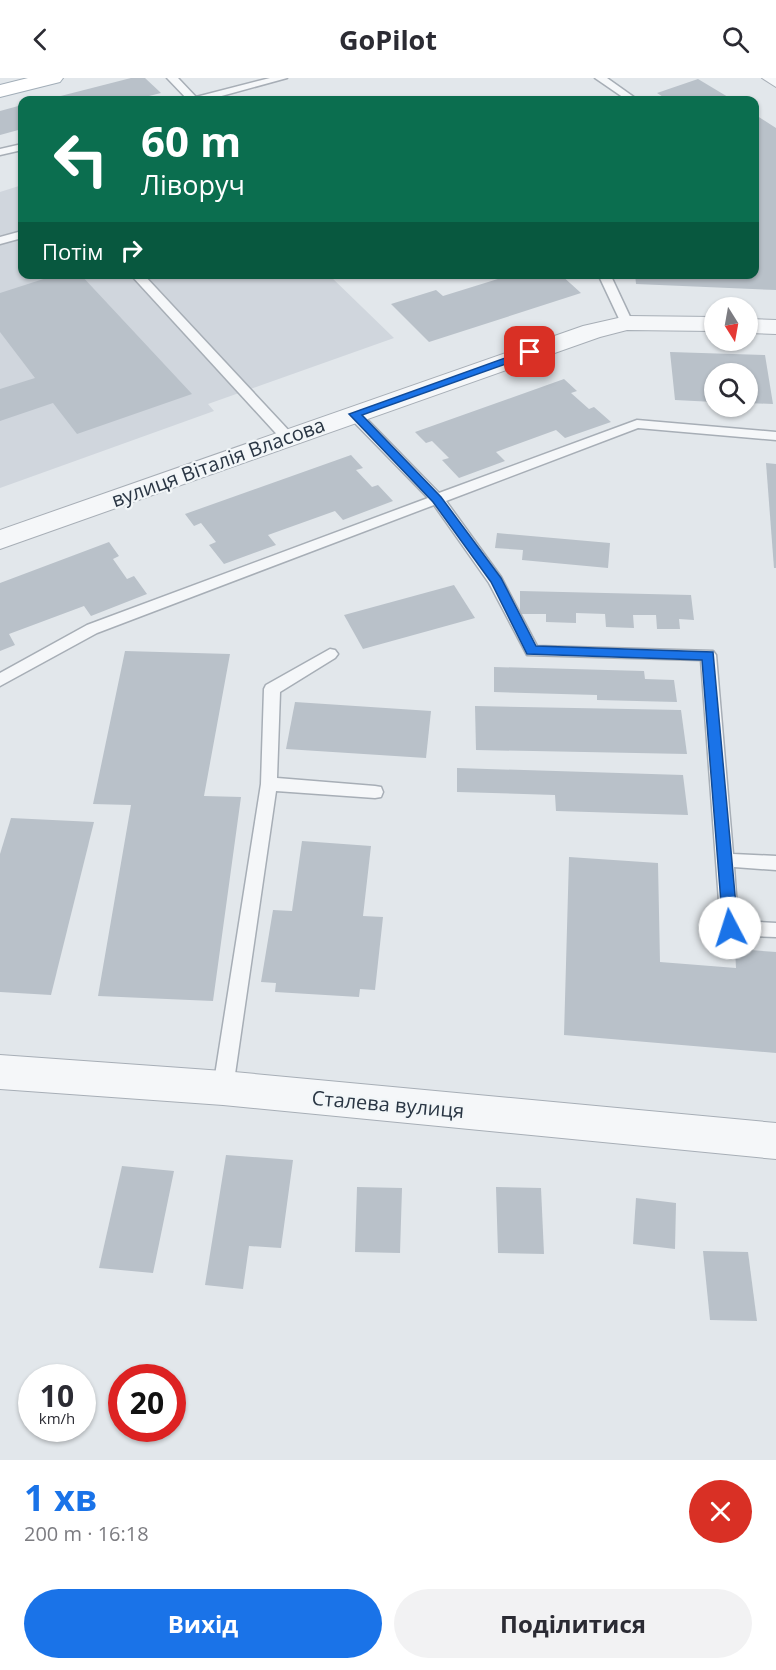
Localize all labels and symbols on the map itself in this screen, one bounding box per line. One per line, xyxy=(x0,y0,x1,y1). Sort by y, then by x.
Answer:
north arrow xyxy=(704,297,758,351)
pin xyxy=(504,326,555,377)
street label: вулиця Віталія Власова xyxy=(107,411,329,513)
position arrow xyxy=(698,896,762,960)
street label: Сталева вулиця xyxy=(311,1084,465,1124)
speed limit sign: 20 xyxy=(108,1364,186,1442)

